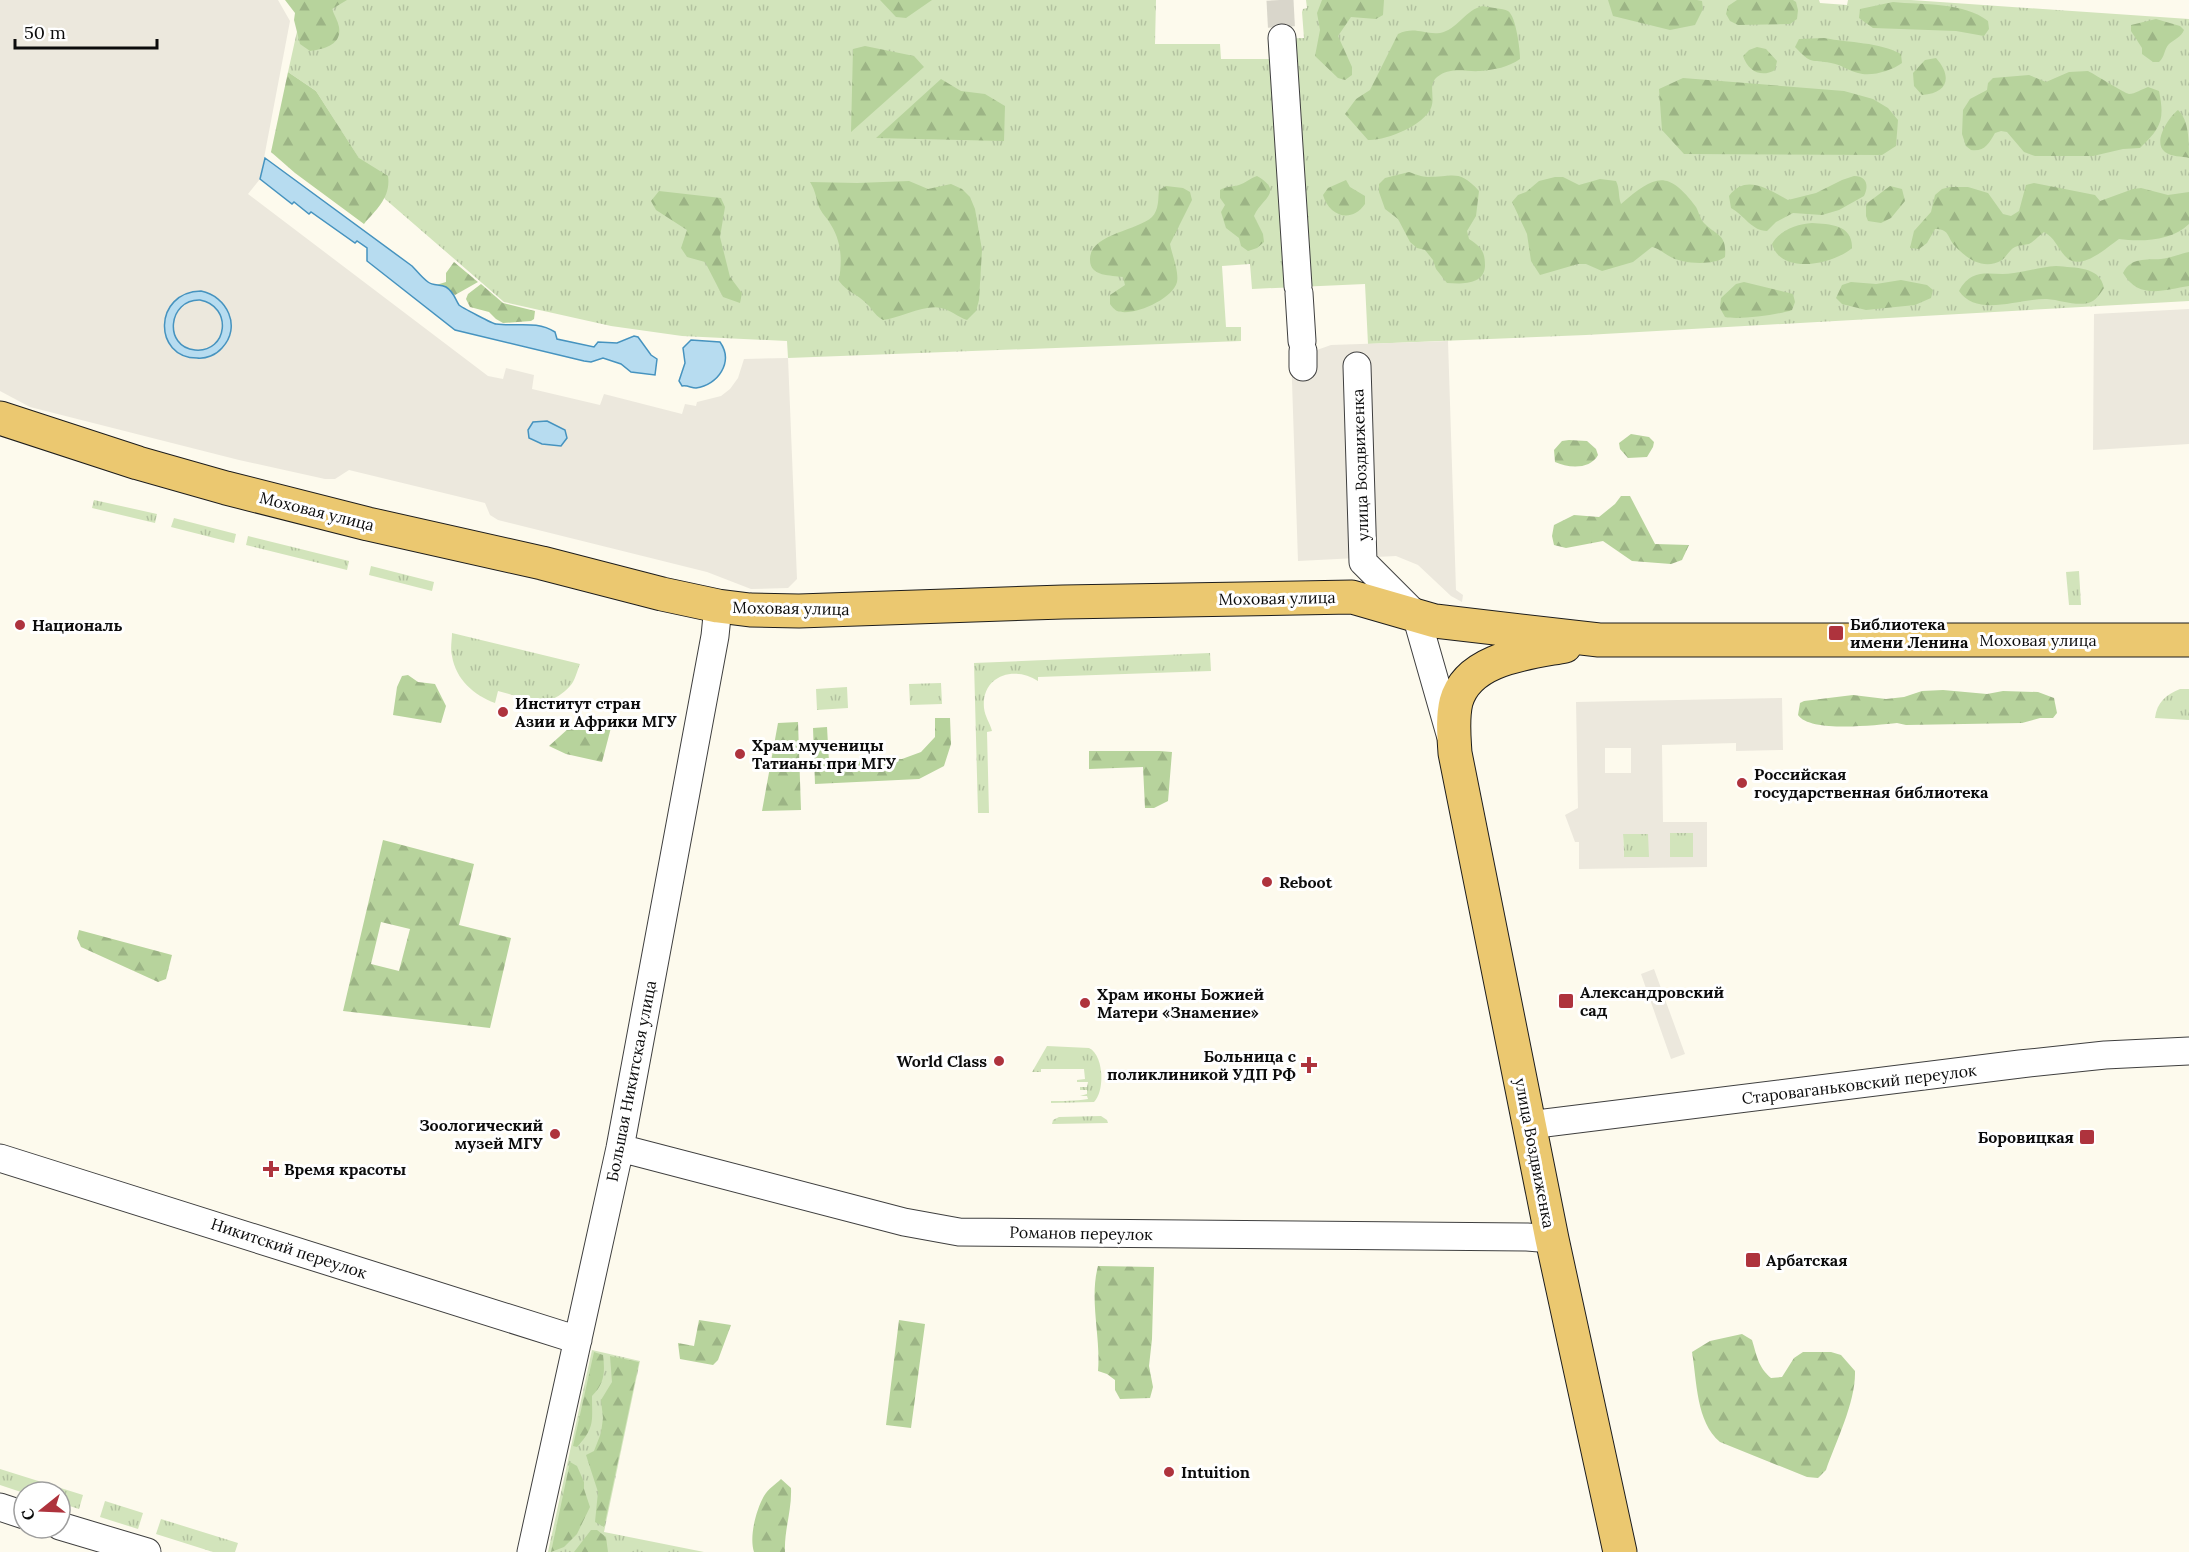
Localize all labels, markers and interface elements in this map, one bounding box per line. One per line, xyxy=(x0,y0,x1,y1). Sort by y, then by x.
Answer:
scale bar xyxy=(15,12,158,50)
text: 50 m xyxy=(24,21,66,44)
street label: улица Воздвиженка xyxy=(1347,388,1373,542)
street label: Моховая улица xyxy=(258,487,376,535)
street label: Моховая улица xyxy=(1218,587,1336,609)
street label: Моховая улица xyxy=(732,597,850,619)
place label: Библиотека имени Ленина xyxy=(1850,614,1969,652)
place label: Националь xyxy=(32,615,123,635)
marker: Националь xyxy=(13,618,27,632)
marker: Библиотека имени Ленина xyxy=(1827,624,1845,642)
street label: Моховая улица xyxy=(1979,630,2097,650)
place label: Институт стран Азии и Африки МГУ xyxy=(515,693,677,731)
marker: Институт стран Азии и Африки МГУ xyxy=(496,705,510,719)
place label: Храм мученицы Татианы при МГУ xyxy=(752,735,897,773)
marker: Храм мученицы Татианы при МГУ xyxy=(733,747,747,761)
place label: Российская государственная библиотека xyxy=(1754,764,1989,802)
marker: Российская государственная библиотека xyxy=(1735,776,1749,790)
place label: Reboot xyxy=(1279,872,1333,892)
marker: Reboot xyxy=(1260,875,1274,889)
street label: Большая Никитская улица xyxy=(602,979,660,1183)
place label: Александровский сад xyxy=(1580,982,1724,1020)
place label: Храм иконы Божией Матери «Знамение» xyxy=(1097,984,1264,1022)
marker: Александровский сад xyxy=(1557,992,1575,1010)
marker: Храм иконы Божией Матери «Знамение» xyxy=(1078,996,1092,1010)
place label: Больница с поликлиникой УДП РФ xyxy=(1107,1046,1297,1084)
place label: World Class xyxy=(897,1051,987,1071)
marker: World Class xyxy=(992,1054,1006,1068)
marker: Больница с поликлиникой УДП РФ xyxy=(1300,1056,1318,1074)
street label: Староваганьковский переулок xyxy=(1741,1060,1978,1108)
street label: улица Воздвиженка xyxy=(1511,1076,1559,1230)
place label: Зоологический музей МГУ xyxy=(419,1115,543,1153)
marker: Зоологический музей МГУ xyxy=(548,1127,562,1141)
place label: Боровицкая xyxy=(1978,1127,2074,1147)
marker: Боровицкая xyxy=(2078,1128,2096,1146)
place label: Время красоты xyxy=(284,1159,406,1179)
marker: Время красоты xyxy=(262,1160,280,1178)
street label: Никитский переулок xyxy=(208,1213,370,1283)
street label: Романов переулок xyxy=(1009,1222,1153,1244)
place label: Арбатская xyxy=(1766,1250,1848,1270)
marker: Арбатская xyxy=(1744,1251,1762,1269)
place label: Intuition xyxy=(1181,1462,1250,1482)
marker: Intuition xyxy=(1162,1465,1176,1479)
north arrow xyxy=(12,1480,72,1540)
text: С xyxy=(17,1506,39,1523)

